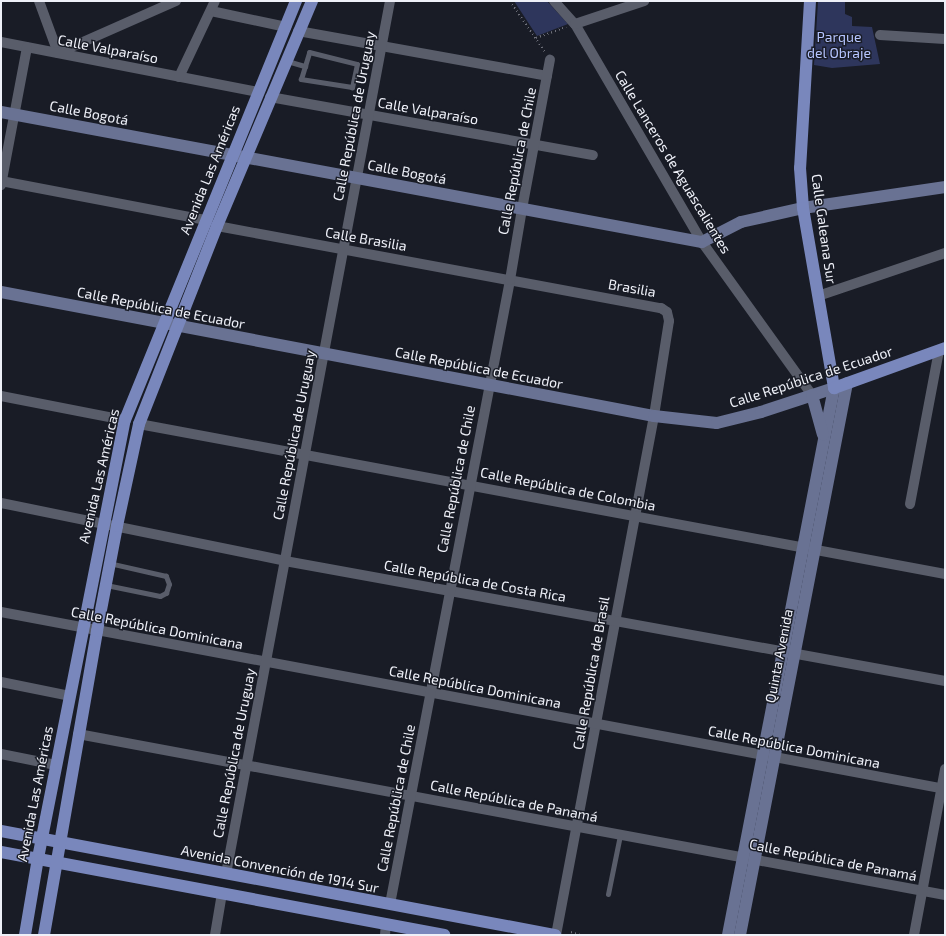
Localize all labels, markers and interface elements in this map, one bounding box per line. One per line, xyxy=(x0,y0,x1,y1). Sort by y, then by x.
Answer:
park label: Parque del Obraje xyxy=(807,29,871,62)
street label: Calle República de Uruguay xyxy=(329,30,379,202)
street label: Calle Valparaíso xyxy=(56,31,160,67)
street label: Calle Lanceros de Aguascalientes xyxy=(611,67,735,257)
street label: Calle República de Chile xyxy=(494,86,540,236)
street label: Calle Valparaíso xyxy=(376,94,480,128)
street label: Calle Bogotá xyxy=(48,97,130,129)
street label: Avenida Las Américas xyxy=(176,103,244,237)
street label: Calle Bogotá xyxy=(366,156,448,188)
street label: Calle Galeana Sur xyxy=(808,173,840,285)
street label: Calle Brasilia xyxy=(324,224,408,254)
street label: Brasilia xyxy=(607,276,657,300)
street label: Calle República de Ecuador xyxy=(76,283,246,333)
street label: Calle República de Ecuador xyxy=(394,343,564,393)
street label: Calle República de Ecuador xyxy=(727,343,895,411)
street label: Calle República de Uruguay xyxy=(269,349,319,521)
street label: Calle República de Chile xyxy=(433,404,479,554)
street label: Avenida Las Américas xyxy=(75,407,123,545)
street label: Calle República de Colombia xyxy=(479,464,657,514)
street label: Calle República de Costa Rica xyxy=(383,557,567,605)
street label: Calle República de Brasil xyxy=(569,595,613,751)
street label: Calle República Dominicana xyxy=(69,603,245,653)
street label: Quinta Avenida xyxy=(762,607,796,705)
street label: Calle República Dominicana xyxy=(387,662,563,712)
street label: Calle República de Uruguay xyxy=(209,667,259,839)
street label: Calle República Dominicana xyxy=(706,722,882,772)
street label: Calle República de Chile xyxy=(373,723,419,873)
street label: Avenida Las Américas xyxy=(14,725,56,863)
street label: Calle República de Panamá xyxy=(429,776,599,826)
street label: Calle República de Panamá xyxy=(748,835,918,885)
street label: Avenida Convención de 1914 Sur xyxy=(180,842,380,896)

